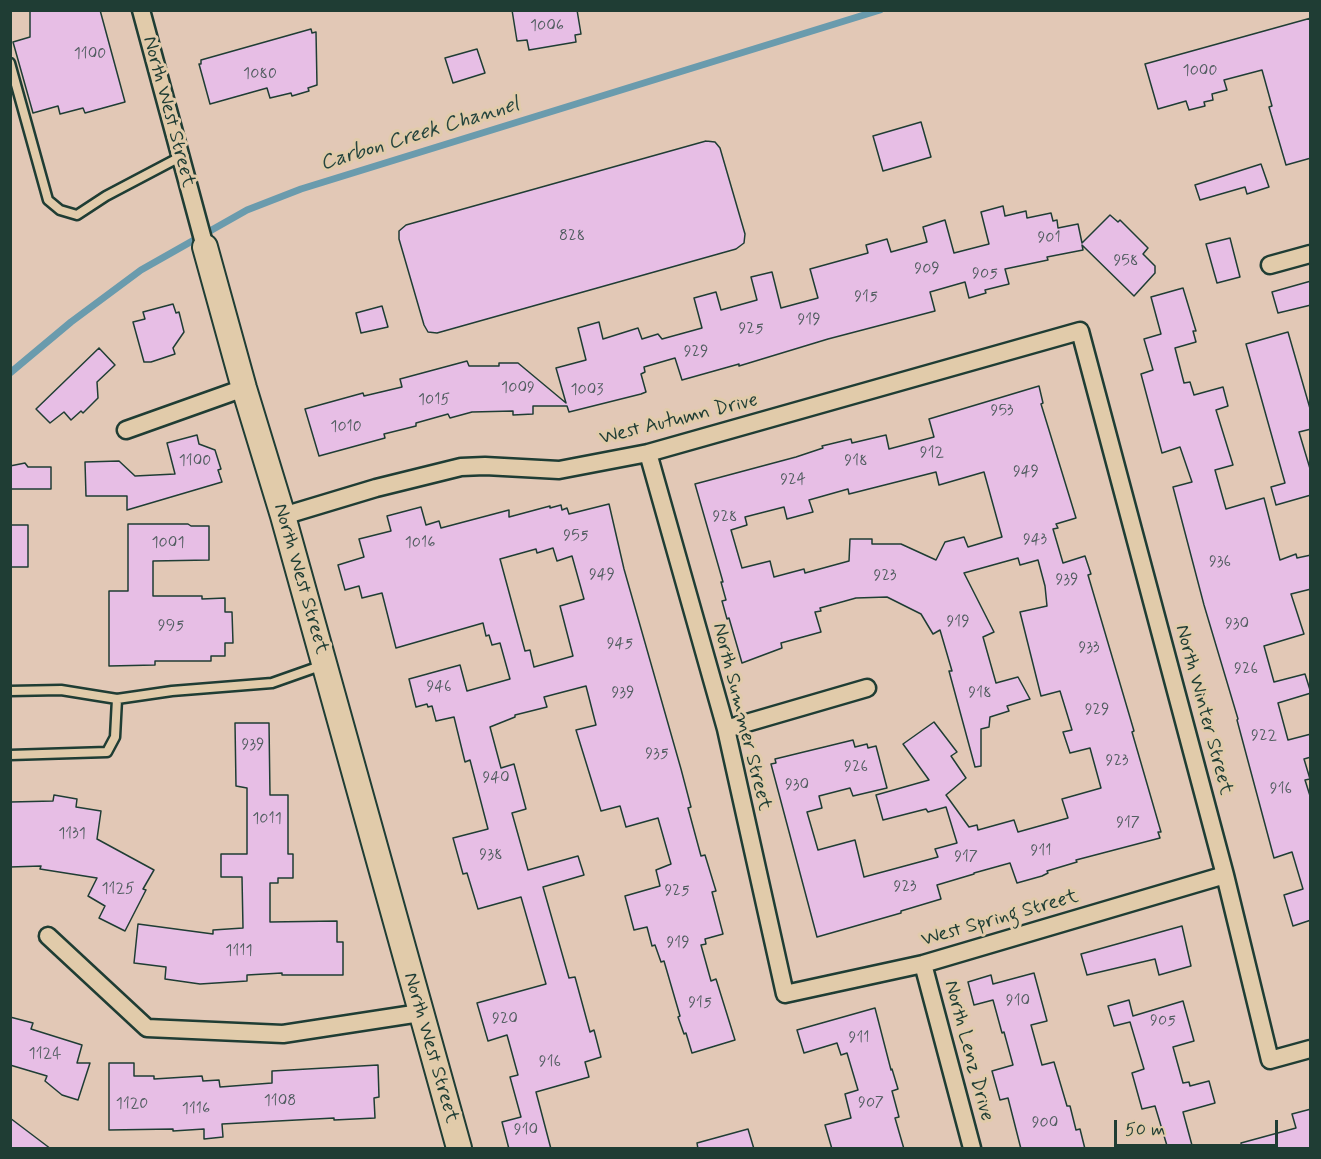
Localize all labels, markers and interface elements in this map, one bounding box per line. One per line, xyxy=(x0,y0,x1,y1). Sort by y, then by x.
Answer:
house number: 1006 xyxy=(530,17,564,37)
street label: North West Street xyxy=(136,34,200,190)
house number: 1100 xyxy=(74,45,106,65)
house number: 1000 xyxy=(1183,62,1217,82)
house number: 1080 xyxy=(243,65,277,85)
water label: Carbon Creek Channel xyxy=(318,93,522,177)
house number: 828 xyxy=(559,227,585,247)
house number: 901 xyxy=(1037,229,1061,249)
house number: 958 xyxy=(1113,252,1139,272)
house number: 909 xyxy=(914,260,940,280)
house number: 905 xyxy=(972,265,998,285)
house number: 915 xyxy=(854,288,878,308)
house number: 919 xyxy=(797,311,821,331)
house number: 925 xyxy=(738,320,764,340)
house number: 929 xyxy=(684,343,708,363)
house number: 1009 xyxy=(501,379,535,399)
house number: 1003 xyxy=(570,381,604,401)
street label: West Autumn Drive xyxy=(597,389,761,451)
house number: 1015 xyxy=(418,391,450,411)
house number: 953 xyxy=(991,402,1013,422)
house number: 1010 xyxy=(330,418,362,438)
house number: 912 xyxy=(920,444,944,464)
house number: 1100 xyxy=(179,452,211,472)
house number: 918 xyxy=(844,452,868,472)
house number: 949 xyxy=(1013,463,1039,483)
house number: 924 xyxy=(780,471,806,491)
street label: North West Street xyxy=(267,501,333,657)
house number: 928 xyxy=(713,508,737,528)
house number: 955 xyxy=(563,527,589,547)
house number: 943 xyxy=(1023,531,1047,551)
house number: 1001 xyxy=(151,534,185,554)
house number: 1016 xyxy=(405,534,435,554)
house number: 936 xyxy=(1209,553,1231,573)
house number: 949 xyxy=(589,566,615,586)
house number: 923 xyxy=(874,567,896,587)
house number: 939 xyxy=(1055,571,1079,591)
house number: 919 xyxy=(946,613,970,633)
house number: 930 xyxy=(1225,615,1249,635)
house number: 995 xyxy=(158,617,184,637)
street label: North Summer Street xyxy=(706,621,776,813)
street label: North Winter Street xyxy=(1169,622,1237,798)
house number: 945 xyxy=(607,635,633,655)
house number: 933 xyxy=(1078,639,1100,659)
house number: 926 xyxy=(1234,660,1258,680)
house number: 946 xyxy=(426,678,452,698)
house number: 939 xyxy=(611,684,635,704)
house number: 918 xyxy=(968,684,992,704)
house number: 929 xyxy=(1085,701,1109,721)
house number: 922 xyxy=(1251,727,1277,747)
house number: 939 xyxy=(241,736,265,756)
house number: 935 xyxy=(645,745,669,765)
house number: 923 xyxy=(1106,752,1128,772)
house number: 926 xyxy=(844,758,868,778)
house number: 940 xyxy=(482,769,510,789)
house number: 930 xyxy=(785,776,809,796)
house number: 916 xyxy=(1270,780,1292,800)
house number: 1011 xyxy=(252,810,282,830)
house number: 917 xyxy=(1116,814,1140,834)
house number: 1131 xyxy=(58,825,86,845)
house number: 911 xyxy=(1031,842,1051,862)
house number: 938 xyxy=(479,846,503,866)
house number: 917 xyxy=(954,848,978,868)
house number: 923 xyxy=(894,878,916,898)
house number: 1125 xyxy=(101,880,135,900)
house number: 925 xyxy=(664,882,690,902)
street label: West Spring Street xyxy=(919,885,1081,953)
house number: 919 xyxy=(666,934,690,954)
house number: 1111 xyxy=(225,942,253,962)
street label: North West Street xyxy=(397,970,463,1126)
street label: North Lenz Drive xyxy=(938,978,998,1124)
house number: 910 xyxy=(1006,992,1030,1012)
house number: 915 xyxy=(688,994,712,1014)
house number: 920 xyxy=(492,1010,518,1030)
house number: 905 xyxy=(1150,1012,1176,1032)
house number: 911 xyxy=(849,1029,869,1049)
house number: 1124 xyxy=(29,1045,61,1065)
house number: 916 xyxy=(539,1053,561,1073)
house number: 1108 xyxy=(264,1092,296,1112)
house number: 907 xyxy=(858,1094,884,1114)
house number: 1120 xyxy=(116,1095,148,1115)
house number: 1116 xyxy=(182,1100,210,1120)
scale bar xyxy=(1117,1108,1280,1146)
house number: 900 xyxy=(1032,1114,1058,1134)
text: 50 m xyxy=(1125,1118,1165,1142)
house number: 910 xyxy=(514,1121,538,1141)

